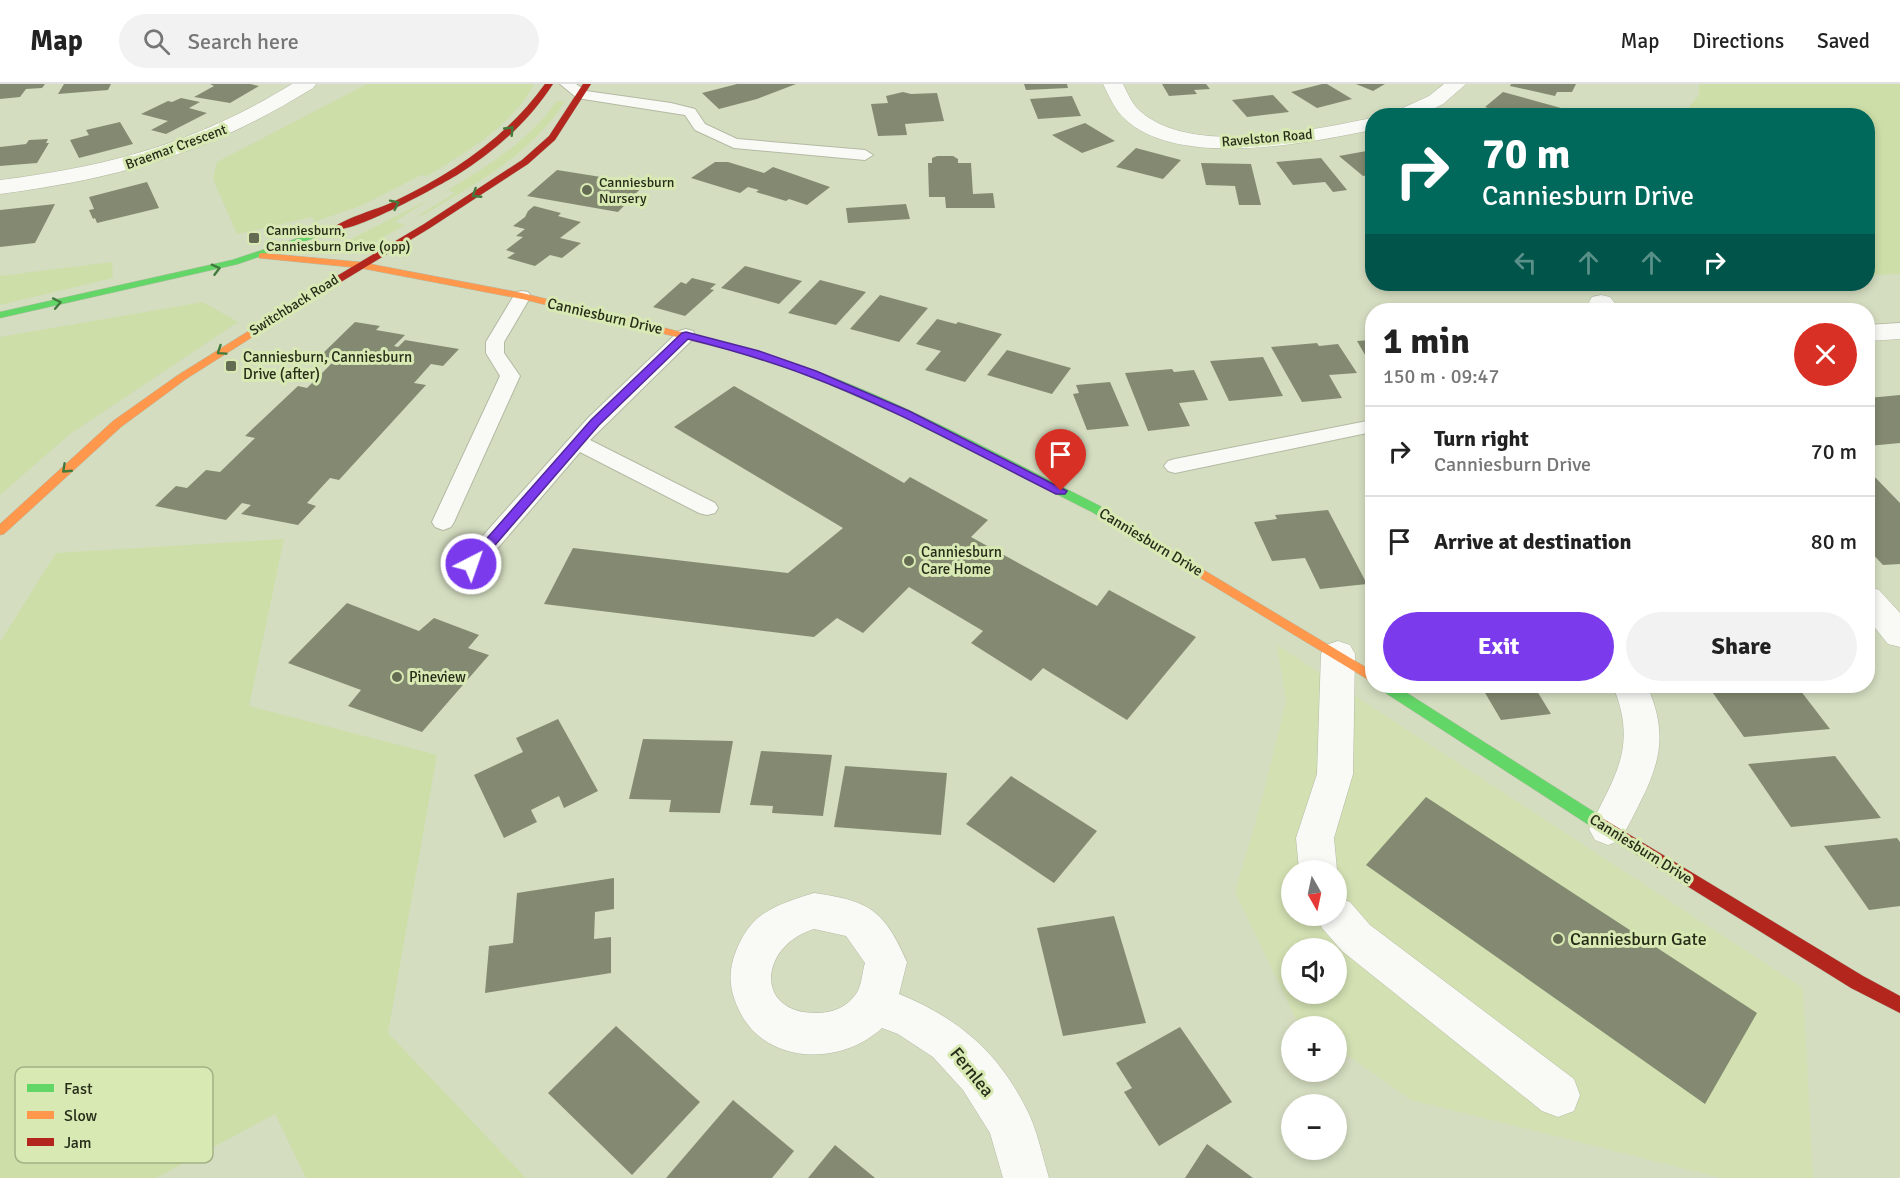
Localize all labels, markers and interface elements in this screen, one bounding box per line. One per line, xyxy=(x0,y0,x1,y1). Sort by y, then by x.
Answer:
search box xyxy=(119,14,539,68)
text: Map xyxy=(30,24,83,58)
icon: search xyxy=(140,25,173,58)
text: Search here xyxy=(188,28,299,55)
text: Map xyxy=(1621,28,1659,54)
text: Directions xyxy=(1692,28,1784,54)
text: Saved xyxy=(1817,28,1870,54)
street label: Braemar Crescent xyxy=(123,121,229,173)
street label: Ravelston Road xyxy=(1221,126,1313,150)
one-way arrow xyxy=(503,127,514,137)
text: 70 m xyxy=(1482,129,1571,180)
icon: right xyxy=(1383,132,1461,210)
place label: Canniesburn Nursery xyxy=(599,174,675,207)
text: Canniesburn Drive xyxy=(1482,180,1694,213)
marker: Canniesburn Nursery xyxy=(580,183,594,197)
one-way arrow xyxy=(472,187,483,198)
one-way arrow xyxy=(388,200,399,211)
place label: Canniesburn, Canniesburn Drive (opp) xyxy=(266,222,410,255)
marker: Canniesburn, Canniesburn Drive (opp) xyxy=(247,231,261,245)
icon: left xyxy=(1509,246,1542,279)
icon: ahead xyxy=(1572,246,1605,279)
icon: ahead xyxy=(1635,246,1668,279)
icon: right xyxy=(1698,246,1731,279)
one-way arrow xyxy=(210,264,221,276)
street label: Switchback Road xyxy=(246,271,342,339)
street label: Canniesburn Drive xyxy=(546,294,664,338)
one-way arrow xyxy=(52,297,62,310)
text: 1 min xyxy=(1383,319,1470,364)
button: close xyxy=(1794,323,1857,386)
one-way arrow xyxy=(217,344,228,355)
place label: Canniesburn, Canniesburn Drive (after) xyxy=(243,348,412,383)
marker: Canniesburn, Canniesburn Drive (after) xyxy=(224,359,238,373)
text: 150 m · 09:47 xyxy=(1383,364,1499,389)
text: Turn right xyxy=(1434,425,1529,452)
pin xyxy=(1035,429,1086,491)
icon: right xyxy=(1383,435,1416,468)
icon: arrive xyxy=(1044,438,1077,471)
text: 70 m xyxy=(1811,438,1857,465)
text: Canniesburn Drive xyxy=(1434,452,1591,477)
one-way arrow xyxy=(62,461,73,472)
street label: Canniesburn Drive xyxy=(1096,504,1206,580)
icon: arrive xyxy=(1383,525,1416,558)
text: Arrive at destination xyxy=(1434,528,1631,555)
text: 80 m xyxy=(1811,528,1857,555)
position arrow xyxy=(439,532,503,596)
place label: Canniesburn Care Home xyxy=(921,543,1002,578)
marker: Canniesburn Care Home xyxy=(902,554,916,568)
button: Exit xyxy=(1383,612,1614,681)
button: Share xyxy=(1626,612,1857,681)
place label: Pineview xyxy=(409,668,466,686)
marker: Pineview xyxy=(390,670,404,684)
street label: Canniesburn Drive xyxy=(1586,810,1696,888)
north arrow xyxy=(1281,860,1347,926)
map controls xyxy=(1281,860,1347,1160)
place label: Canniesburn Gate xyxy=(1570,928,1707,950)
marker: Canniesburn Gate xyxy=(1551,932,1565,946)
button: sound xyxy=(1281,938,1347,1004)
button: + xyxy=(1281,1016,1347,1082)
street label: Fernlea xyxy=(945,1043,999,1101)
legend xyxy=(15,1067,213,1163)
text: Fast xyxy=(64,1079,93,1099)
button: − xyxy=(1281,1094,1347,1160)
text: Slow xyxy=(64,1106,98,1126)
text: Jam xyxy=(64,1133,92,1153)

